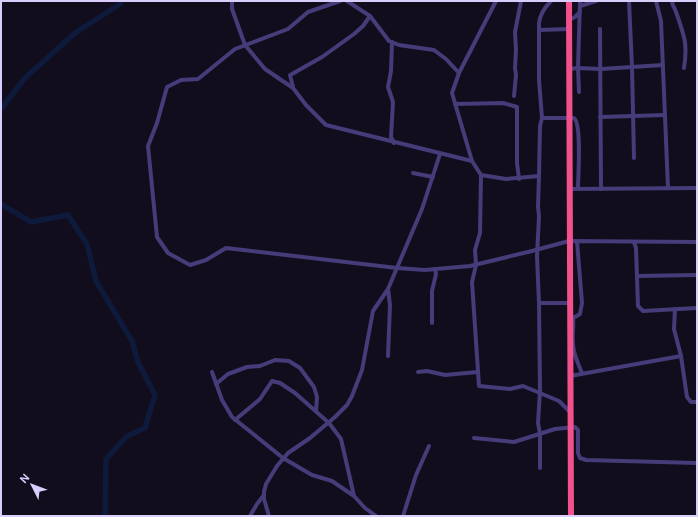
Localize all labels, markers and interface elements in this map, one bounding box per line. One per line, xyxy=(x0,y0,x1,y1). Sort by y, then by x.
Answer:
north arrow xyxy=(12,465,52,505)
text: N xyxy=(17,471,32,486)

